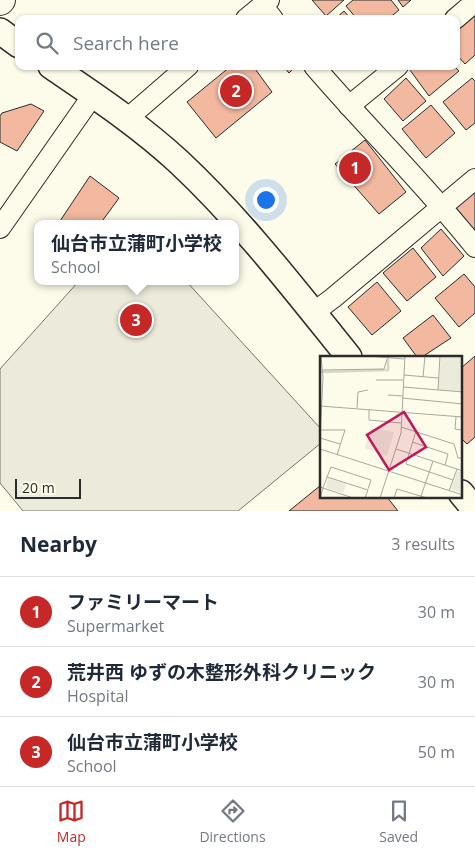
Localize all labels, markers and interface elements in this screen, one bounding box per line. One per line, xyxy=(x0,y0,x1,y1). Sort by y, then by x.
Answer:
search box xyxy=(15,15,460,70)
icon: search xyxy=(33,29,61,57)
text: Search here xyxy=(73,30,179,56)
pin: 2 xyxy=(220,72,252,110)
pin: 1 xyxy=(339,149,371,187)
your location xyxy=(253,187,279,213)
popup xyxy=(34,220,239,285)
text: 仙台市立蒲町小学校 xyxy=(51,230,222,256)
text: School xyxy=(51,256,101,278)
pin: 3 xyxy=(120,301,152,339)
inset map xyxy=(320,356,462,498)
scale bar xyxy=(15,476,81,499)
text: 20 m xyxy=(22,478,55,497)
text: Nearby xyxy=(20,530,97,558)
text: 3 results xyxy=(391,533,455,555)
text: ファミリーマート xyxy=(67,589,219,615)
text: 1 xyxy=(31,601,41,623)
text: 30 m xyxy=(418,601,455,623)
text: Supermarket xyxy=(67,615,164,637)
text: 荒井西 ゆずの木整形外科クリニック xyxy=(67,659,376,685)
text: 2 xyxy=(31,671,41,693)
text: 30 m xyxy=(418,671,455,693)
text: Hospital xyxy=(67,685,129,707)
text: 仙台市立蒲町小学校 xyxy=(67,729,238,755)
text: 3 xyxy=(31,741,41,763)
text: 50 m xyxy=(418,741,455,763)
text: School xyxy=(67,755,117,777)
tab: Map xyxy=(57,797,86,846)
tab: Directions xyxy=(199,797,266,846)
tab: Saved xyxy=(379,797,418,846)

